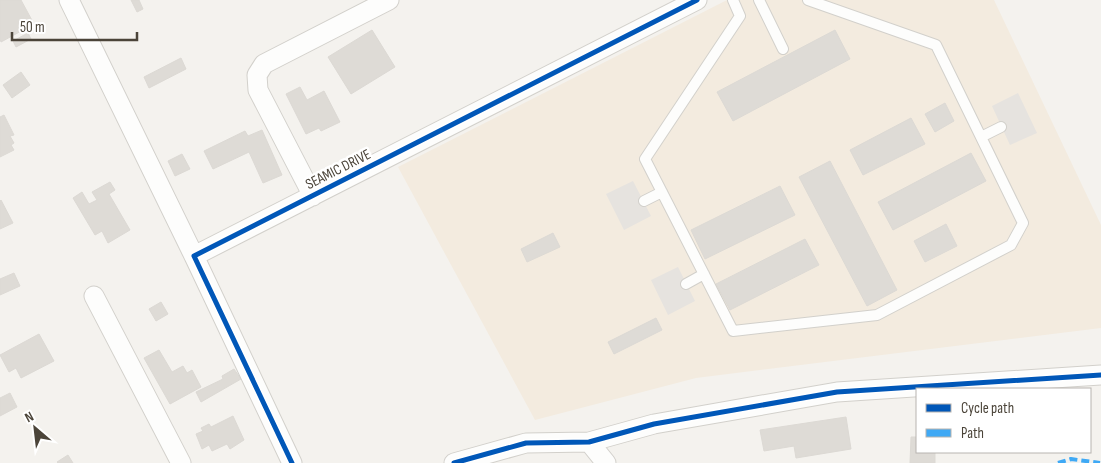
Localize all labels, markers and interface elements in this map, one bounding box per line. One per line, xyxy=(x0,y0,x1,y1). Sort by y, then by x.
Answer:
scale bar xyxy=(12,10,138,42)
text: 50 m xyxy=(20,18,45,37)
street label: SEAMIC DRIVE xyxy=(302,145,374,194)
legend xyxy=(916,388,1091,453)
text: Cycle path xyxy=(961,399,1014,418)
north arrow xyxy=(10,403,60,453)
text: N xyxy=(22,408,36,426)
text: Path xyxy=(961,424,984,443)

